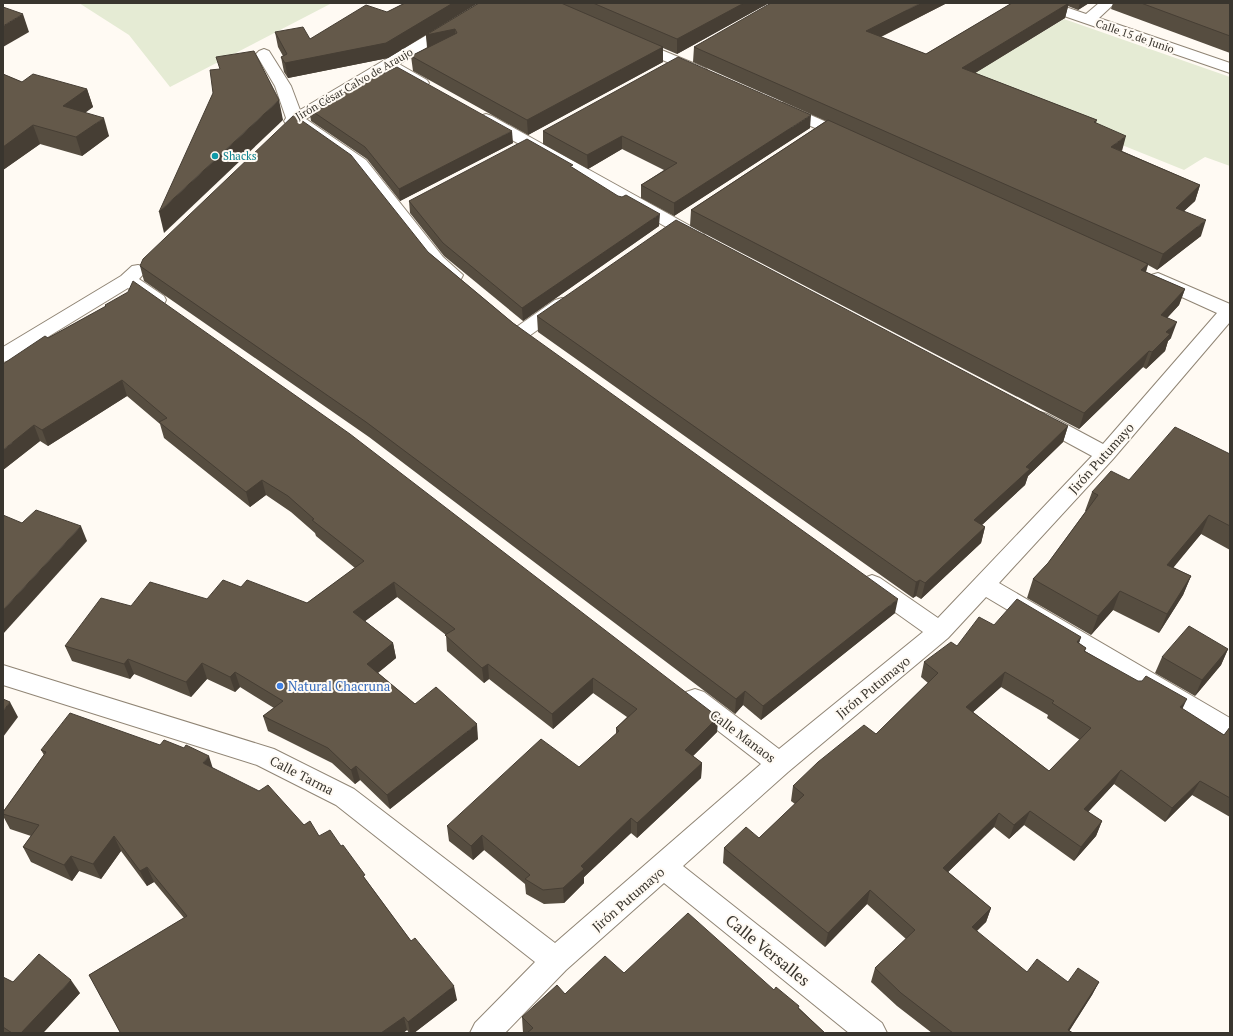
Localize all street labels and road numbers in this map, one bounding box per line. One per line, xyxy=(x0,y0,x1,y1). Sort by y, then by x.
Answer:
street label: Calle 15 de Junio xyxy=(1094,16,1176,56)
street label: Jirón César Calvo de Araujo xyxy=(293,45,415,123)
street label: Jirón Putumayo xyxy=(1064,418,1138,498)
street label: Jirón Putumayo xyxy=(832,652,914,722)
street label: Calle Manaos xyxy=(707,706,779,766)
street label: Calle Tarma xyxy=(267,751,337,799)
street label: Jirón Putumayo xyxy=(588,863,668,935)
street label: Calle Versalles xyxy=(721,909,815,991)

